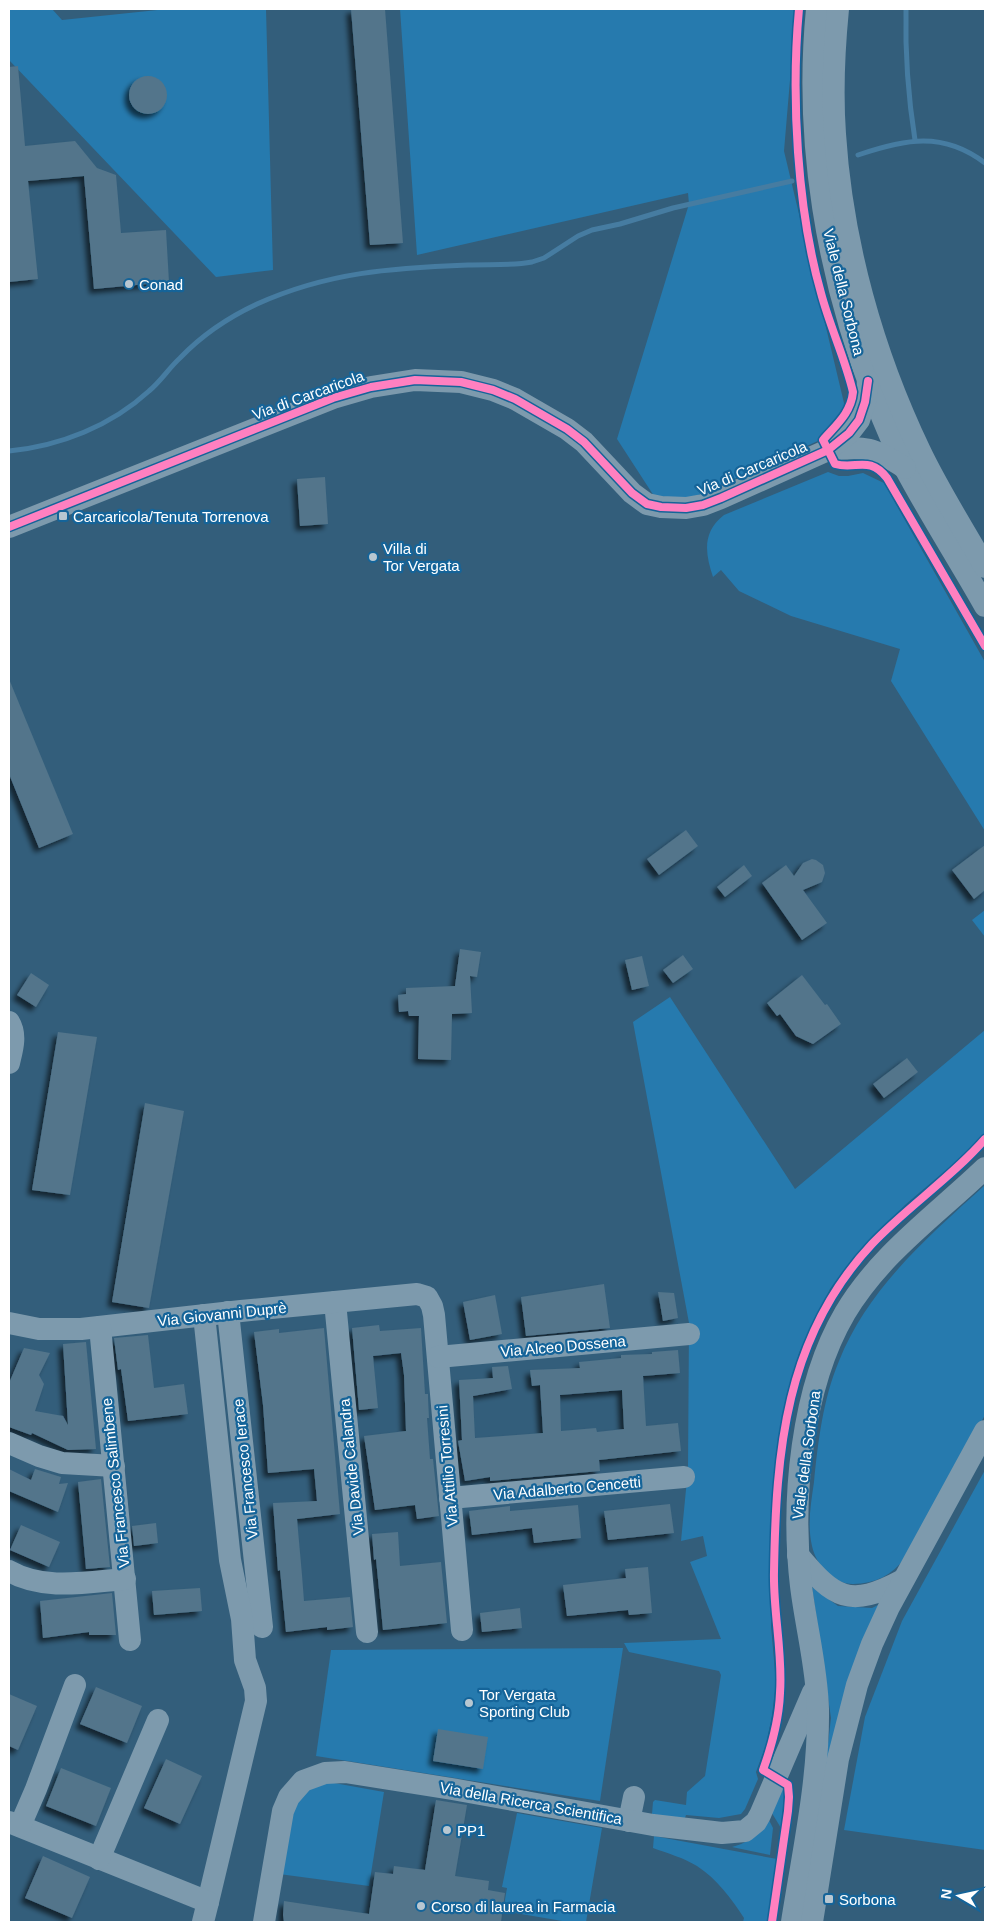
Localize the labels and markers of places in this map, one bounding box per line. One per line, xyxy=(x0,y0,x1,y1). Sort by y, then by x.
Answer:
place label: Conad xyxy=(139,276,183,293)
marker: Conad xyxy=(123,278,135,290)
place label: Carcaricola/Tenuta Torrenova xyxy=(73,508,269,525)
marker: Carcaricola/Tenuta Torrenova xyxy=(57,510,69,522)
place label: Villa di Tor Vergata xyxy=(383,540,460,574)
marker: Villa di Tor Vergata xyxy=(367,551,379,563)
place label: Tor Vergata Sporting Club xyxy=(479,1686,570,1720)
marker: Tor Vergata Sporting Club xyxy=(463,1697,475,1709)
place label: PP1 xyxy=(457,1822,485,1839)
marker: PP1 xyxy=(441,1824,453,1836)
place label: Sorbona xyxy=(839,1891,896,1908)
marker: Sorbona xyxy=(823,1893,835,1905)
place label: Corso di laurea in Farmacia xyxy=(431,1898,616,1915)
marker: Corso di laurea in Farmacia xyxy=(415,1900,427,1912)

